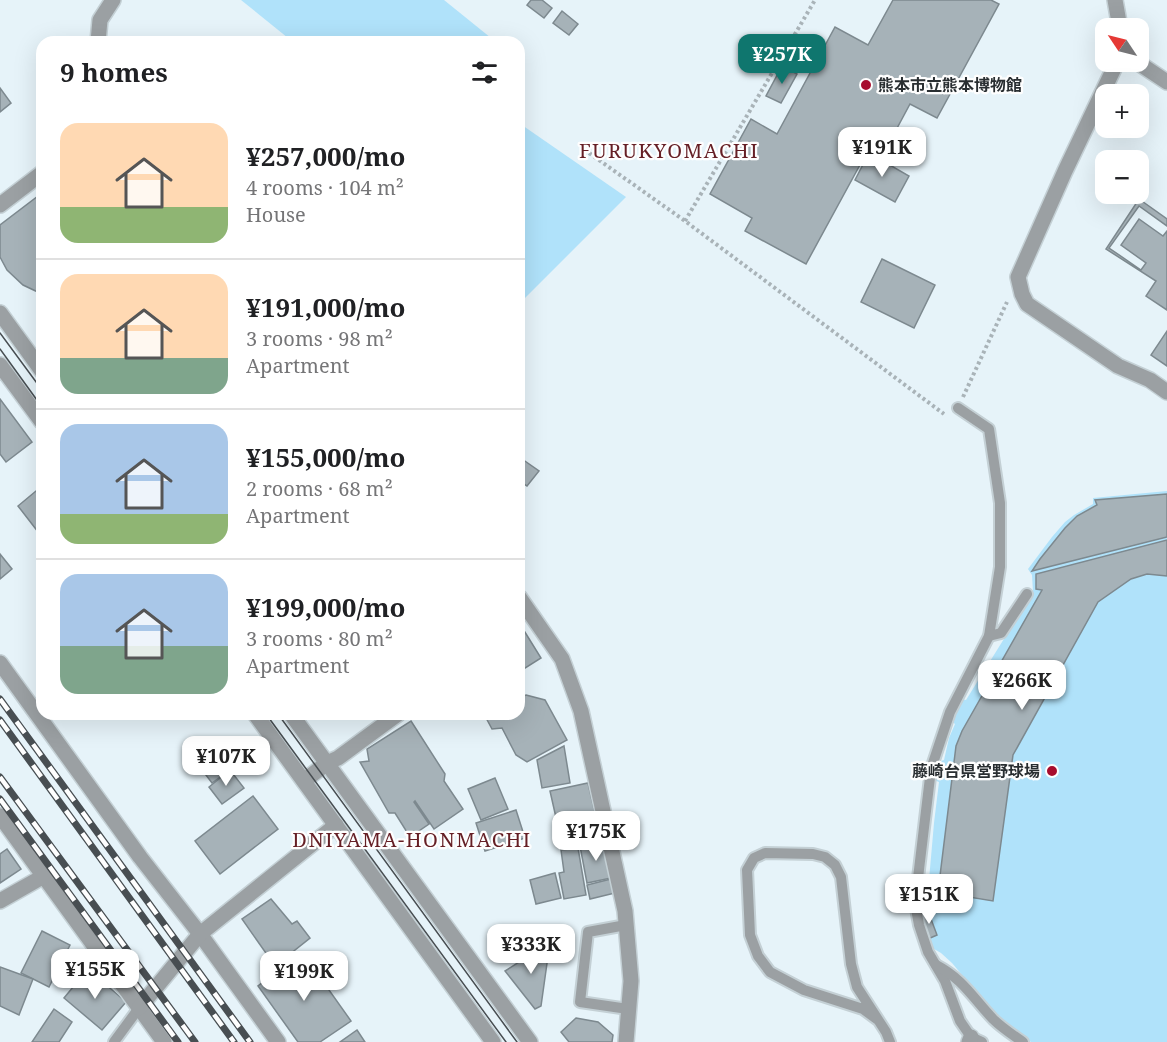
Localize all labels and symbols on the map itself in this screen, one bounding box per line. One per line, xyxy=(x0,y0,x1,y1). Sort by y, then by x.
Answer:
north arrow xyxy=(1095,18,1149,72)
pin: ¥257K xyxy=(740,34,824,85)
place label: 熊本市立熊本博物館 xyxy=(878,74,1022,96)
marker: 熊本市立熊本博物館 xyxy=(859,78,873,92)
pin: ¥191K xyxy=(840,127,924,178)
district label: FURUKYOMACHI xyxy=(579,137,759,164)
pin: ¥266K xyxy=(980,660,1064,711)
pin: ¥107K xyxy=(184,736,268,787)
place label: 藤崎台県営野球場 xyxy=(912,760,1040,782)
marker: 藤崎台県営野球場 xyxy=(1045,764,1059,778)
pin: ¥175K xyxy=(554,811,638,862)
district label: DNIYAMA-HONMACHI xyxy=(292,826,532,853)
pin: ¥151K xyxy=(887,874,971,925)
pin: ¥333K xyxy=(489,924,573,975)
pin: ¥155K xyxy=(53,949,137,1000)
pin: ¥199K xyxy=(262,951,346,1002)

